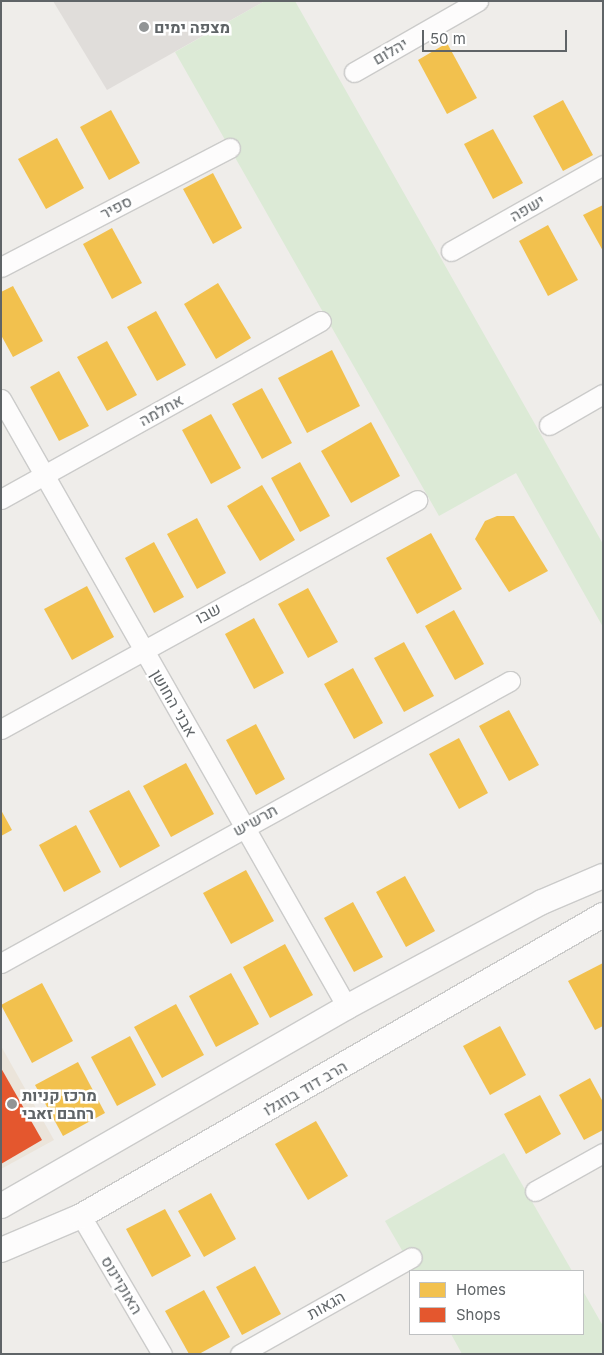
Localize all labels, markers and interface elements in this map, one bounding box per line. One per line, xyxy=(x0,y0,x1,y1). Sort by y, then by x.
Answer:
place label: מצפה ימים xyxy=(154,17,230,37)
scale bar xyxy=(424,20,569,52)
marker: מצפה ימים xyxy=(138,21,150,33)
text: 50 m xyxy=(430,29,466,48)
street label: יהלום xyxy=(369,33,411,69)
street label: ישפה xyxy=(506,190,548,226)
street label: ספיר xyxy=(97,191,135,223)
street label: אחלמה xyxy=(135,390,187,430)
street label: שבו xyxy=(192,598,224,628)
street label: אבני החושן xyxy=(147,666,201,740)
street label: תרשיש xyxy=(229,800,281,840)
street label: הרב דוד בוזגלו xyxy=(259,1056,351,1120)
place label: מרכז קניות רחבם זאבי xyxy=(22,1085,97,1123)
marker: מרכז קניות רחבם זאבי xyxy=(6,1098,18,1110)
street label: האוקיינוס xyxy=(97,1252,147,1318)
legend xyxy=(409,1270,584,1335)
text: Homes xyxy=(456,1280,506,1299)
street label: הגאות xyxy=(304,1287,348,1323)
text: Shops xyxy=(456,1305,501,1324)

